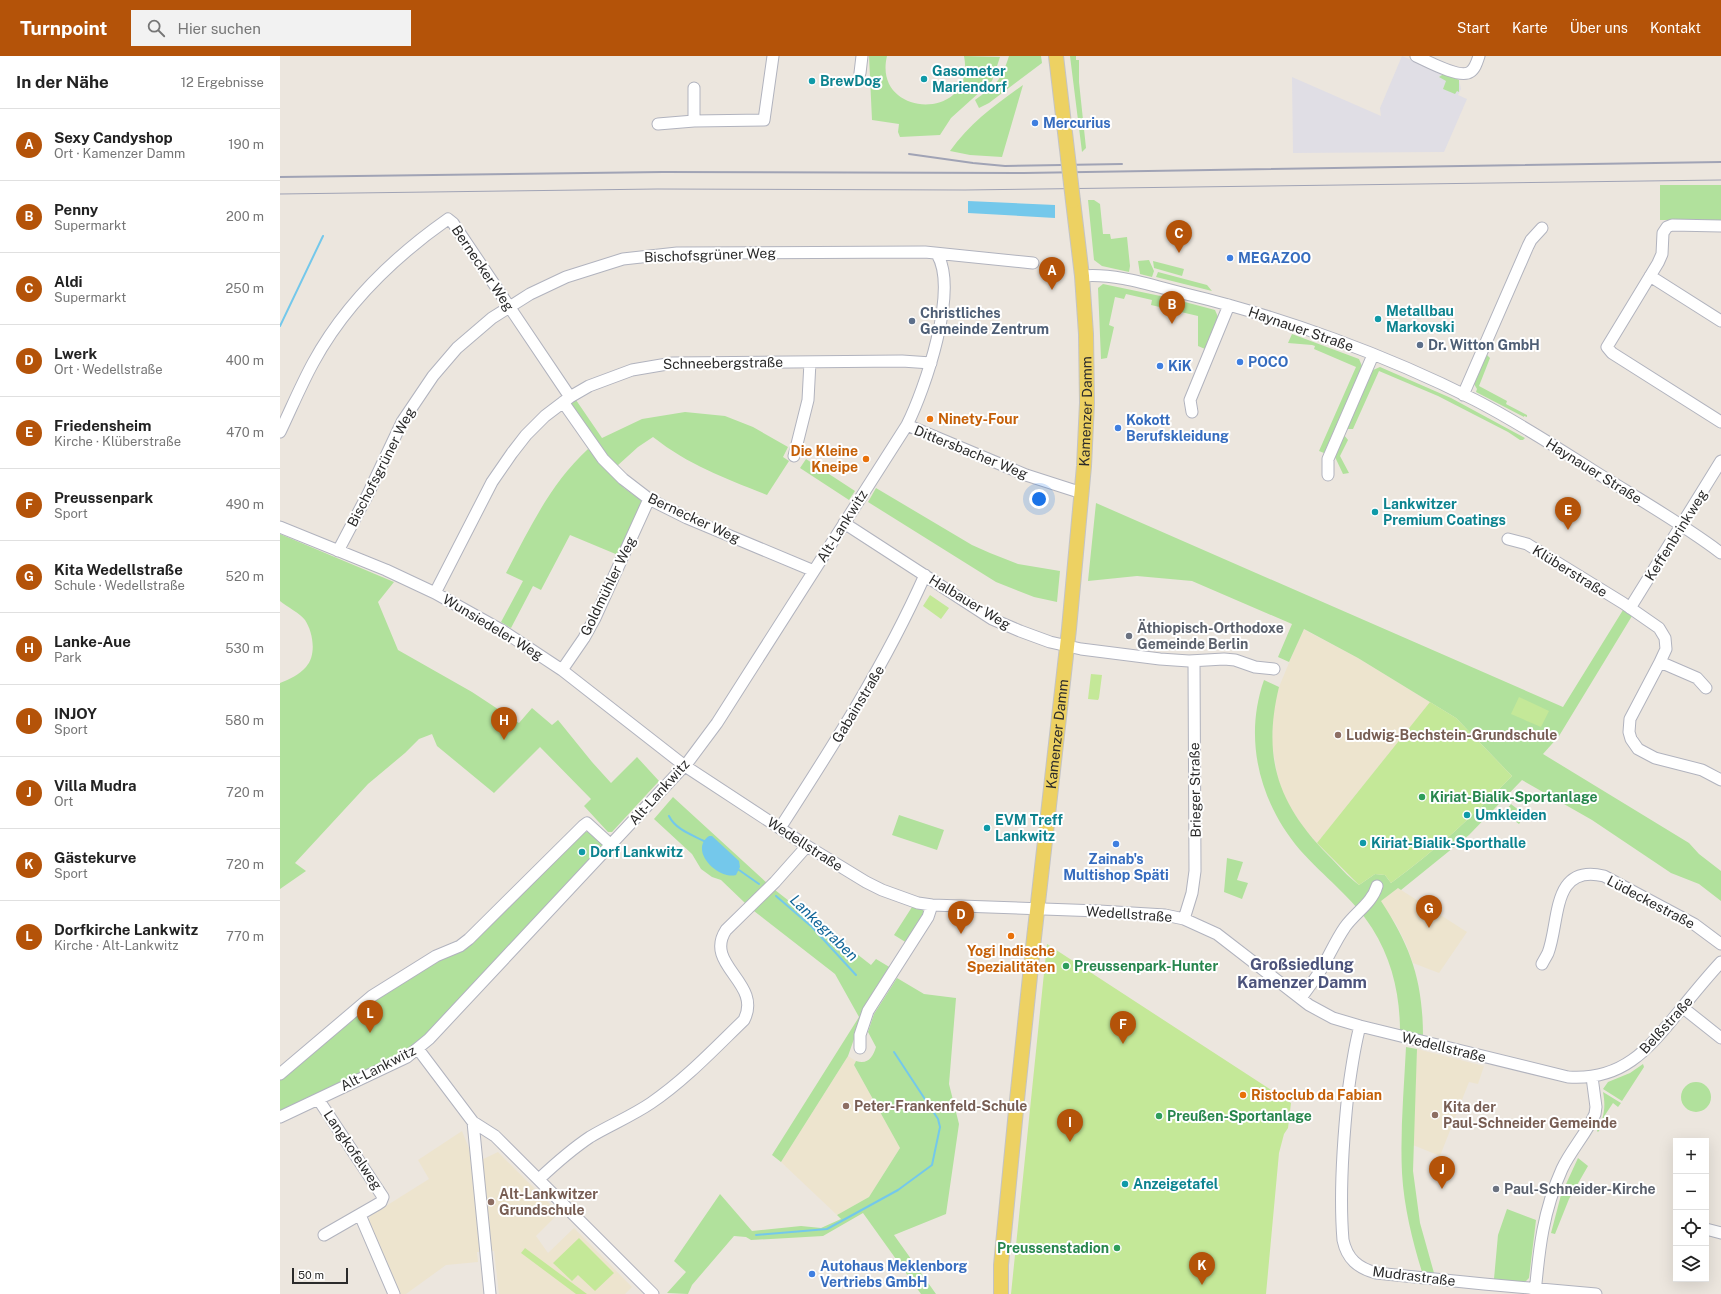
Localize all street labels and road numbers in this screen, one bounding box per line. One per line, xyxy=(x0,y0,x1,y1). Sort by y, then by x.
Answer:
street label: Bernecker Weg xyxy=(448,222,518,314)
street label: Bischofsgrüner Weg xyxy=(644,245,776,265)
street label: Haynauer Straße xyxy=(1246,304,1356,355)
street label: Schneebergstraße xyxy=(663,354,783,372)
street label: Kamenzer Damm xyxy=(1076,356,1095,467)
street label: Bischofsgrüner Weg xyxy=(344,404,418,529)
street label: Dittersbacher Weg xyxy=(912,422,1030,482)
street label: Haynauer Straße xyxy=(1543,435,1645,507)
street label: Keffenbrinkweg xyxy=(1642,486,1711,583)
street label: Alt-Lankwitz xyxy=(813,487,871,565)
street label: Bernecker Weg xyxy=(645,490,743,546)
street label: Goldmühler Weg xyxy=(577,533,639,638)
street label: Klüberstraße xyxy=(1530,542,1610,600)
street label: Halbauer Weg xyxy=(926,571,1014,633)
street label: Wunsiedeler Weg xyxy=(440,591,546,663)
street label: Gabainstraße xyxy=(829,663,887,745)
street label: Kamenzer Damm xyxy=(1043,678,1071,790)
street label: Brieger Straße xyxy=(1186,742,1204,838)
street label: Alt-Lankwitz xyxy=(626,756,693,828)
street label: Wedellstraße xyxy=(764,814,846,874)
street label: Lüdeckestraße xyxy=(1604,872,1698,932)
street label: Wedellstraße xyxy=(1085,903,1173,925)
street label: Belßstraße xyxy=(1636,993,1696,1057)
street label: Wedellstraße xyxy=(1400,1029,1488,1065)
street label: Alt-Lankwitz xyxy=(338,1042,419,1094)
street label: Langkofelweg xyxy=(321,1107,386,1193)
street label: Mudrastraße xyxy=(1372,1263,1456,1289)

